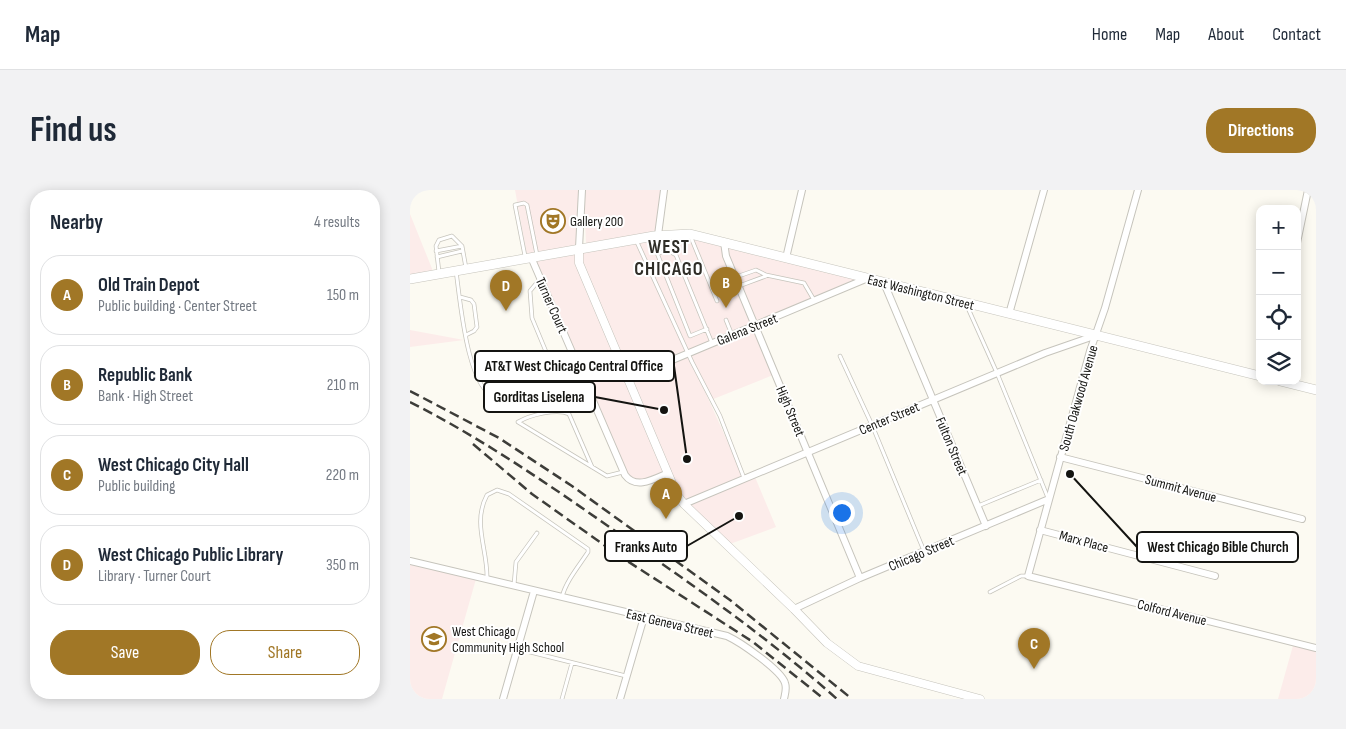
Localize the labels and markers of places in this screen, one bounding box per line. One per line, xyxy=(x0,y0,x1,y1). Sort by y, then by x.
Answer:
theatre icon: Gallery 200 xyxy=(540,208,566,234)
place label: Gallery 200 xyxy=(570,213,623,230)
pin: B xyxy=(710,267,742,308)
pin: D xyxy=(490,270,522,311)
callout: AT&T West Chicago Central Office xyxy=(475,351,674,381)
callout: Gorditas Liselena xyxy=(484,382,595,412)
pin: A xyxy=(650,478,682,519)
callout: Franks Auto xyxy=(605,531,687,561)
callout: West Chicago Bible Church xyxy=(1137,532,1298,562)
place label: West Chicago Community High School xyxy=(452,623,564,656)
school or university icon: West Chicago Community High School xyxy=(421,626,447,652)
pin: C xyxy=(1018,628,1050,669)

